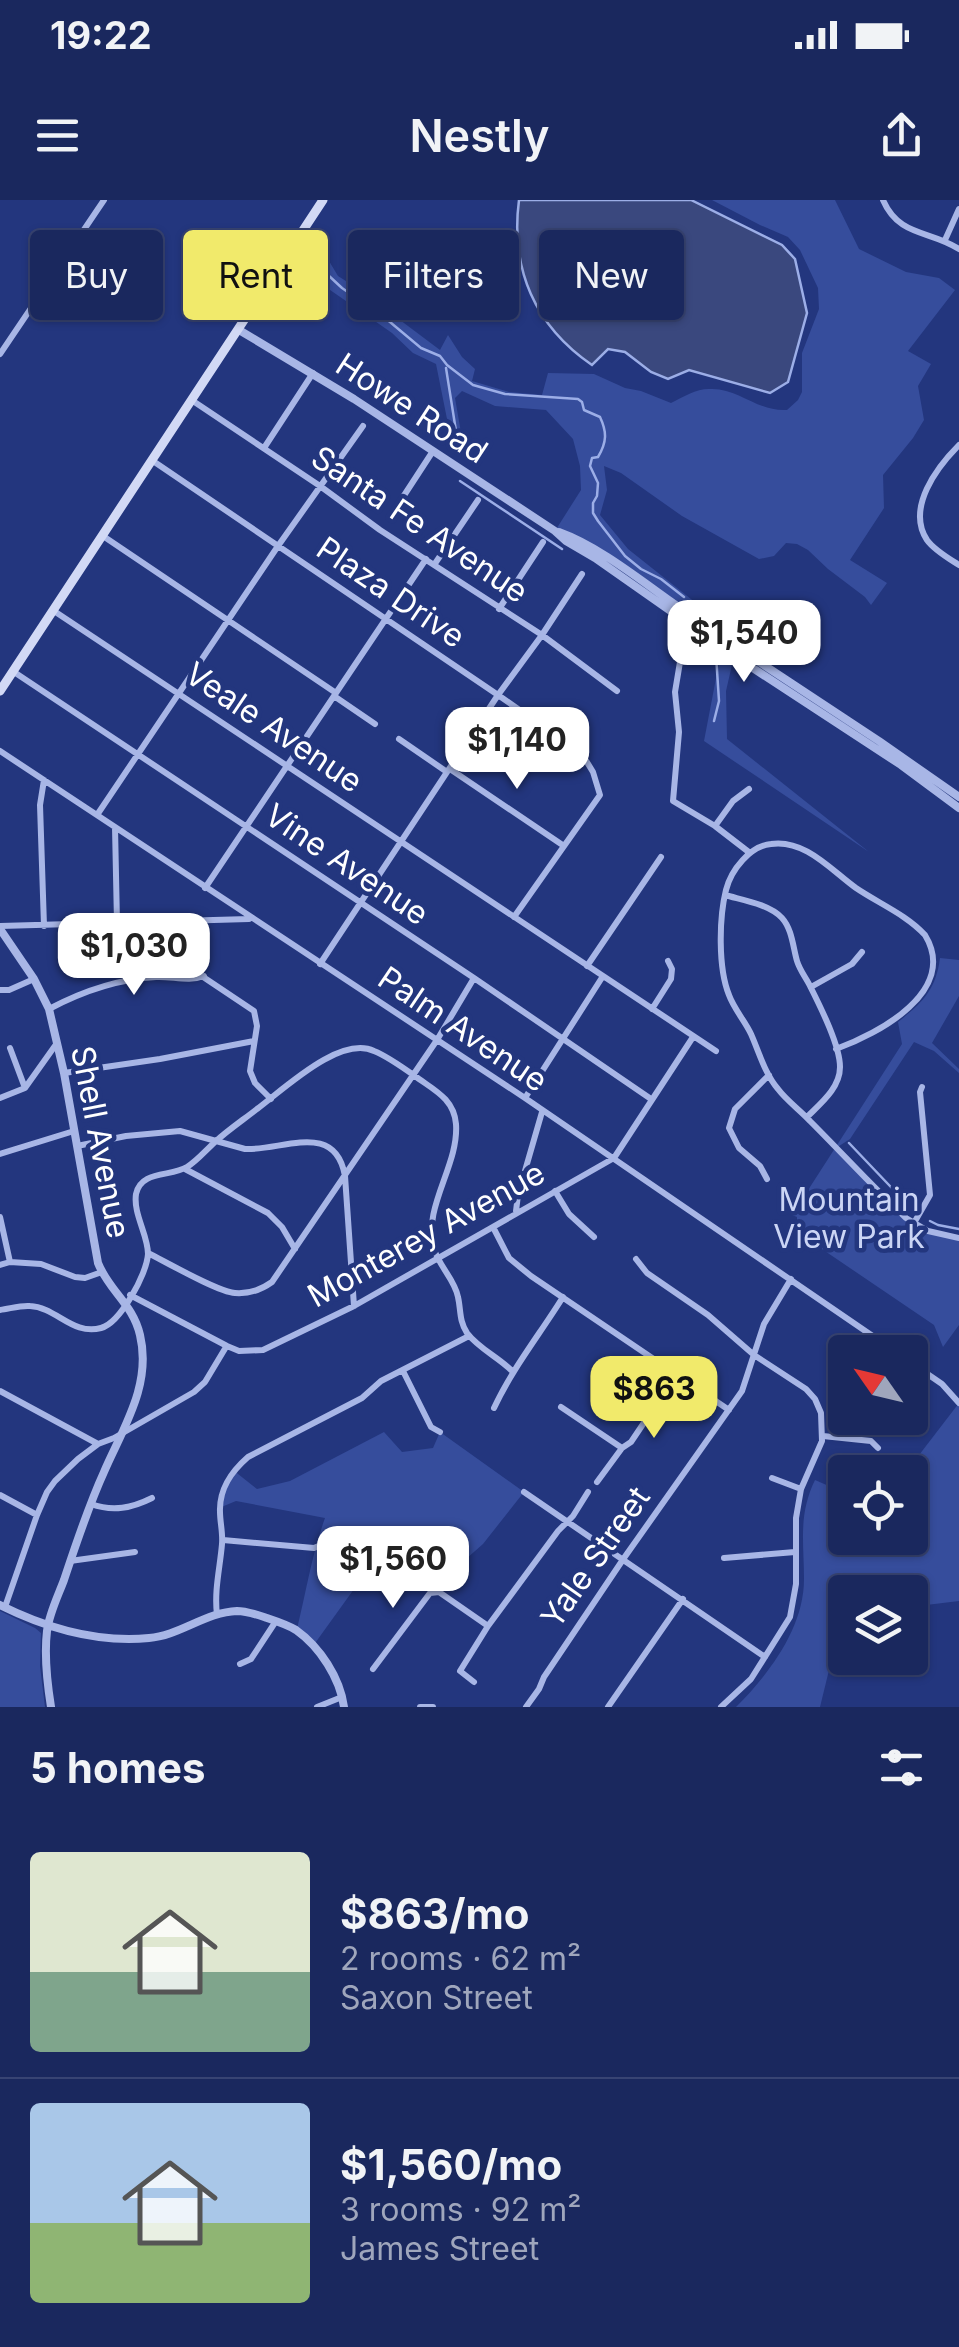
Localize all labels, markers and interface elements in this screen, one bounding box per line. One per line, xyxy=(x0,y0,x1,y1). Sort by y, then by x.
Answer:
text: 19:22 xyxy=(50,12,152,58)
icon: menu xyxy=(30,108,85,163)
text: Nestly xyxy=(409,108,550,163)
icon: share xyxy=(874,108,929,163)
chip: Buy xyxy=(30,230,163,320)
chip: Rent xyxy=(183,230,328,320)
chip: Filters xyxy=(348,230,519,320)
chip: New xyxy=(539,230,684,320)
street label: Howe Road xyxy=(329,345,495,471)
street label: Santa Fe Avenue xyxy=(304,437,536,611)
street label: Plaza Drive xyxy=(310,528,472,656)
pin: $1,540 xyxy=(663,600,825,685)
text: $1,540 xyxy=(690,613,798,652)
street label: Veale Avenue xyxy=(178,653,370,801)
pin: $1,140 xyxy=(436,707,598,792)
text: $1,140 xyxy=(467,720,567,759)
street label: Vine Avenue xyxy=(258,795,436,933)
pin: $1,030 xyxy=(53,913,215,998)
text: $1,030 xyxy=(80,926,188,965)
street label: Palm Avenue xyxy=(371,958,555,1100)
street label: Shell Avenue xyxy=(63,1043,139,1241)
street label: Monterey Avenue xyxy=(301,1153,551,1315)
park label: Mountain View Park xyxy=(773,1180,925,1256)
north arrow xyxy=(828,1335,928,1435)
map controls xyxy=(828,1335,928,1675)
pin: $863 xyxy=(595,1356,713,1441)
text: $863 xyxy=(612,1369,696,1408)
button: locate xyxy=(828,1455,928,1555)
street label: Yale Street xyxy=(532,1479,658,1635)
pin: $1,560 xyxy=(312,1526,474,1611)
text: $1,560 xyxy=(339,1539,447,1578)
button: layers xyxy=(828,1575,928,1675)
icon: filters xyxy=(874,1740,929,1795)
text: 5 homes xyxy=(30,1742,206,1793)
text: $863/mo xyxy=(340,1888,530,1939)
icon: home xyxy=(110,1892,230,2012)
text: 2 rooms · 62 m² xyxy=(340,1939,581,1978)
text: Saxon Street xyxy=(340,1978,533,2017)
text: $1,560/mo xyxy=(340,2139,562,2190)
icon: home xyxy=(110,2143,230,2263)
text: 3 rooms · 92 m² xyxy=(340,2190,581,2229)
text: James Street xyxy=(340,2229,539,2268)

